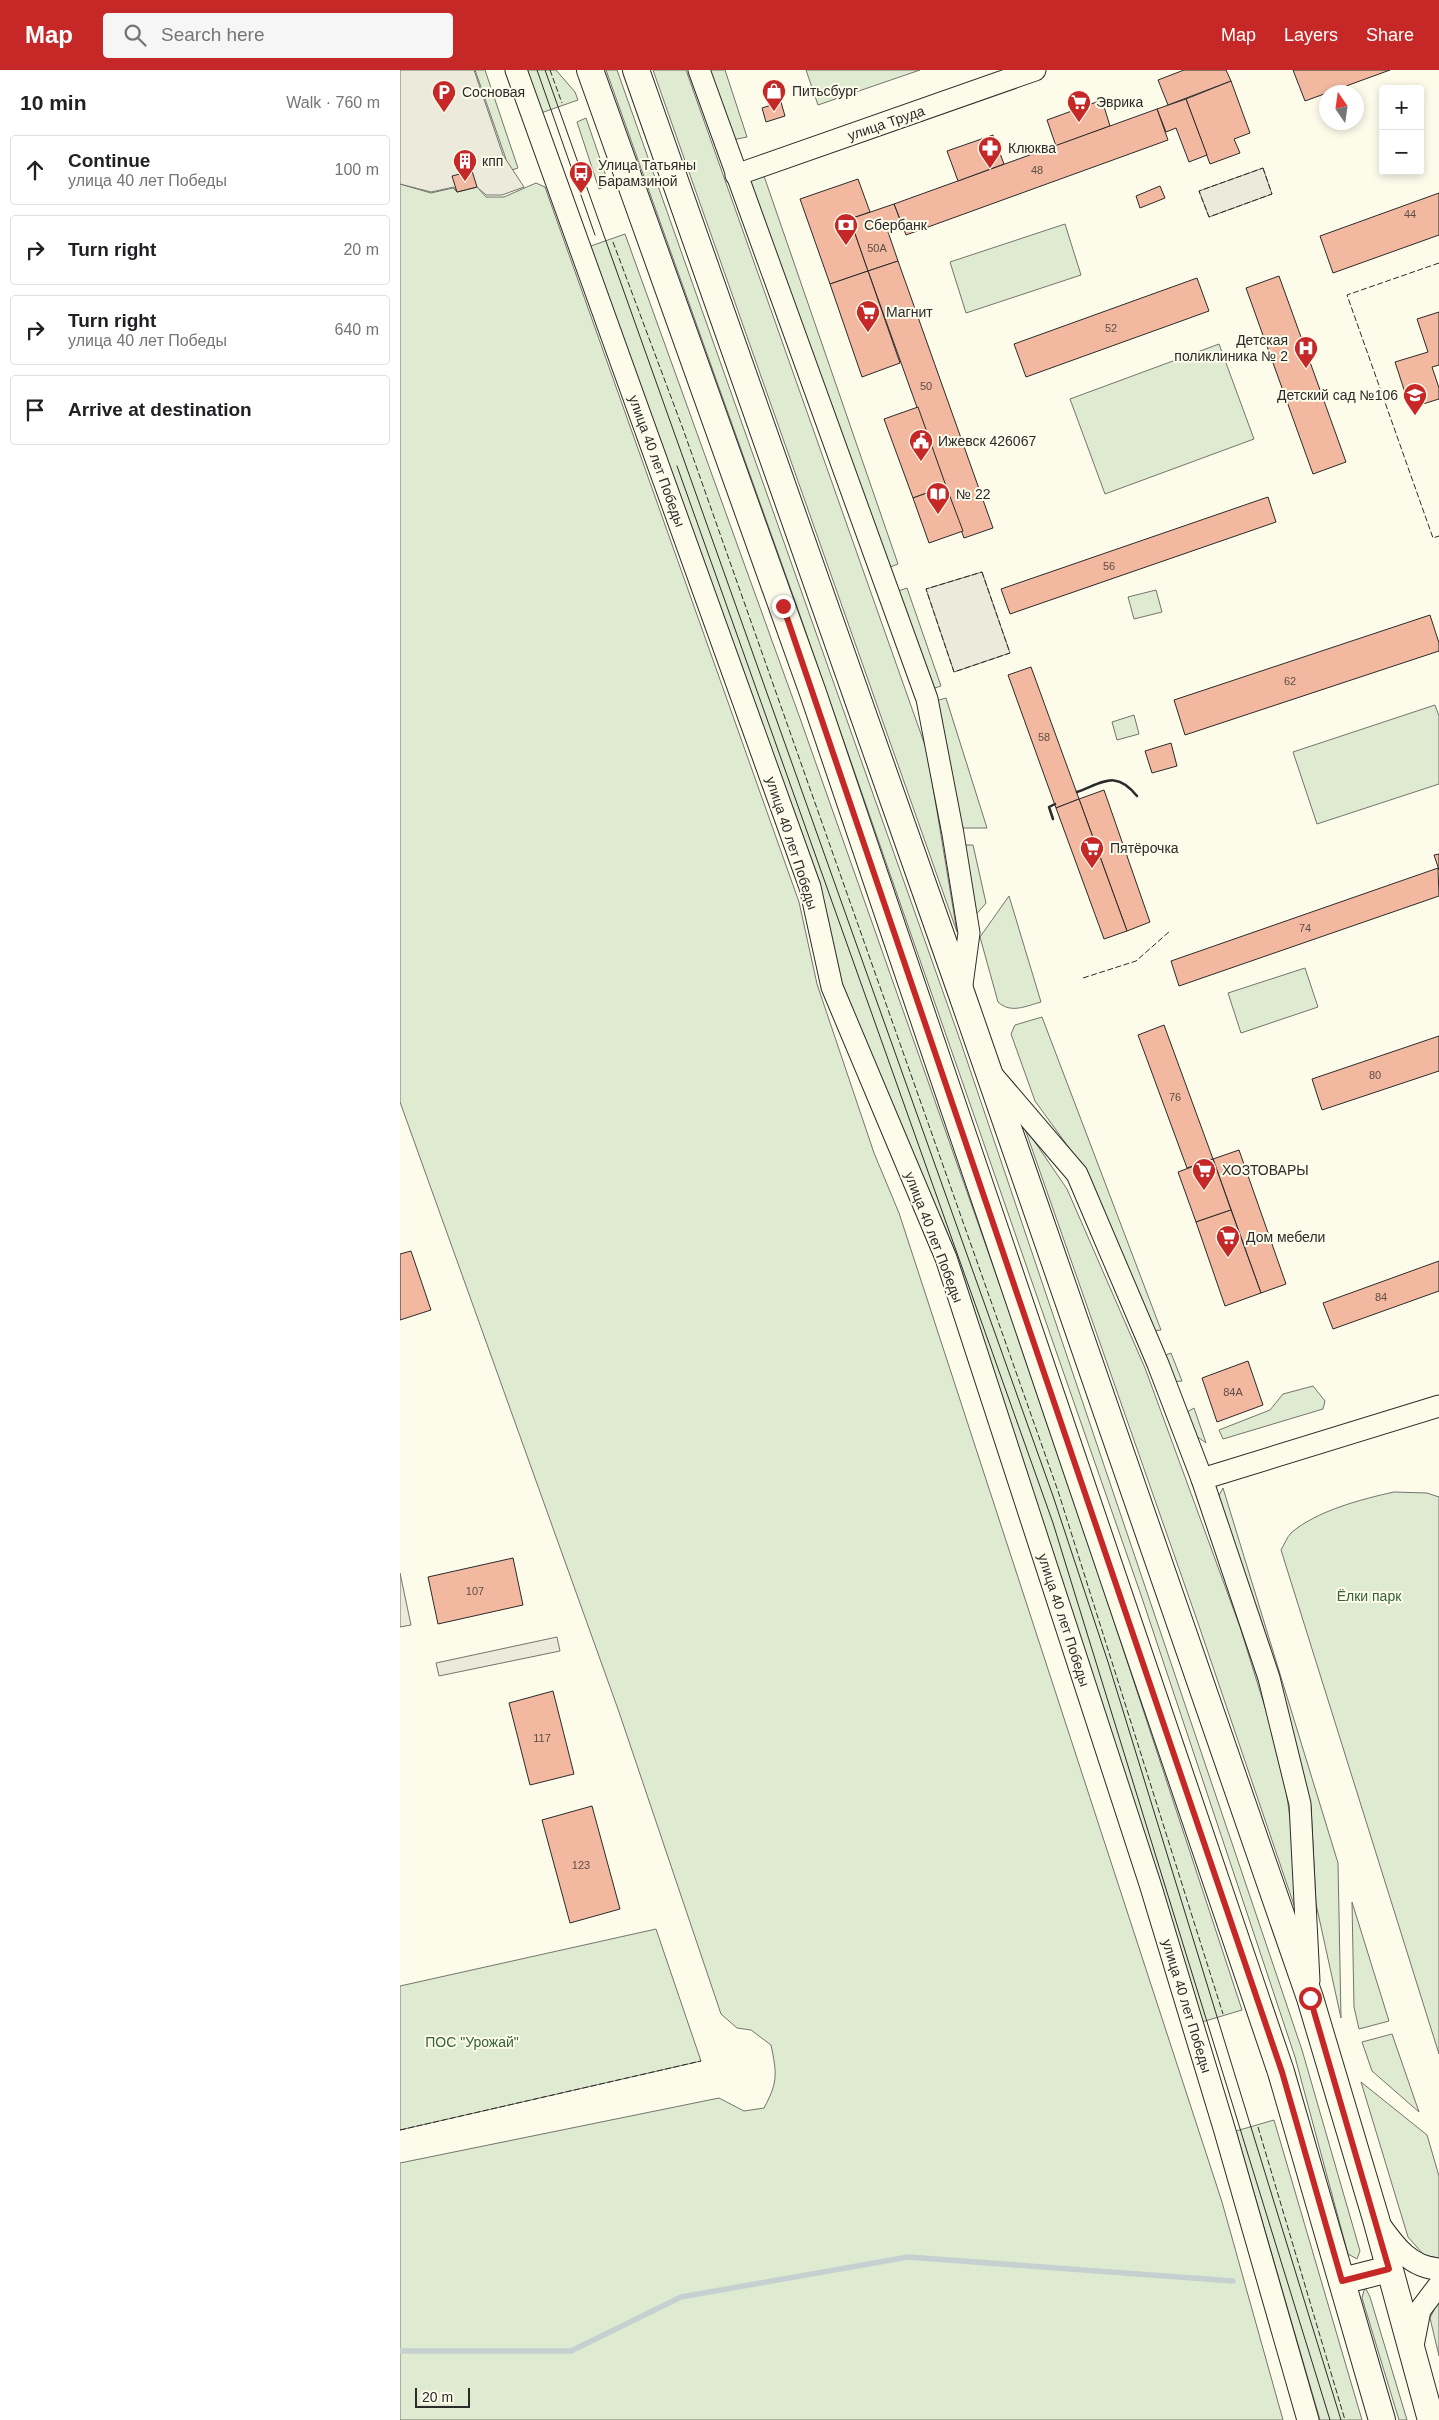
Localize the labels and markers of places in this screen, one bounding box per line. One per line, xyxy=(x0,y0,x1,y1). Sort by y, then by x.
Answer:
shop icon: Питьсбург xyxy=(761,78,787,112)
parking icon: Сосновая xyxy=(431,79,457,113)
place label: Питьсбург xyxy=(792,83,858,99)
place label: Сосновая xyxy=(462,84,525,100)
supermarket icon: Эврика xyxy=(1066,89,1092,123)
place label: Эврика xyxy=(1096,94,1144,110)
pharmacy icon: Клюква xyxy=(977,135,1003,169)
place label: Клюква xyxy=(1008,140,1056,156)
building icon: кпп xyxy=(452,148,478,182)
place label: кпп xyxy=(482,153,503,169)
place label: Улица Татьяны Барамзиной xyxy=(598,157,696,189)
bus stop icon: Улица Татьяны Барамзиной xyxy=(568,160,594,194)
bank icon: Сбербанк xyxy=(833,212,859,246)
place label: Сбербанк xyxy=(864,217,928,233)
supermarket icon: Магнит xyxy=(855,299,881,333)
place label: Магнит xyxy=(886,304,933,320)
place label: Детская поликлиника № 2 xyxy=(1174,332,1288,364)
hospital icon: Детская поликлиника № 2 xyxy=(1293,335,1319,369)
school or university icon: Детский сад №106 xyxy=(1402,382,1428,416)
place label: Детский сад №106 xyxy=(1277,387,1398,403)
public building icon: Ижевск 426067 xyxy=(908,428,934,462)
place label: Ижевск 426067 xyxy=(938,433,1036,449)
library icon: № 22 xyxy=(925,481,951,515)
place label: № 22 xyxy=(956,486,991,502)
supermarket icon: Пятёрочка xyxy=(1079,835,1105,869)
place label: Пятёрочка xyxy=(1110,840,1179,856)
supermarket icon: ХОЗТОВАРЫ xyxy=(1191,1157,1217,1191)
place label: ХОЗТОВАРЫ xyxy=(1222,1162,1309,1178)
supermarket icon: Дом мебели xyxy=(1215,1224,1241,1258)
place label: Дом мебели xyxy=(1246,1229,1325,1245)

